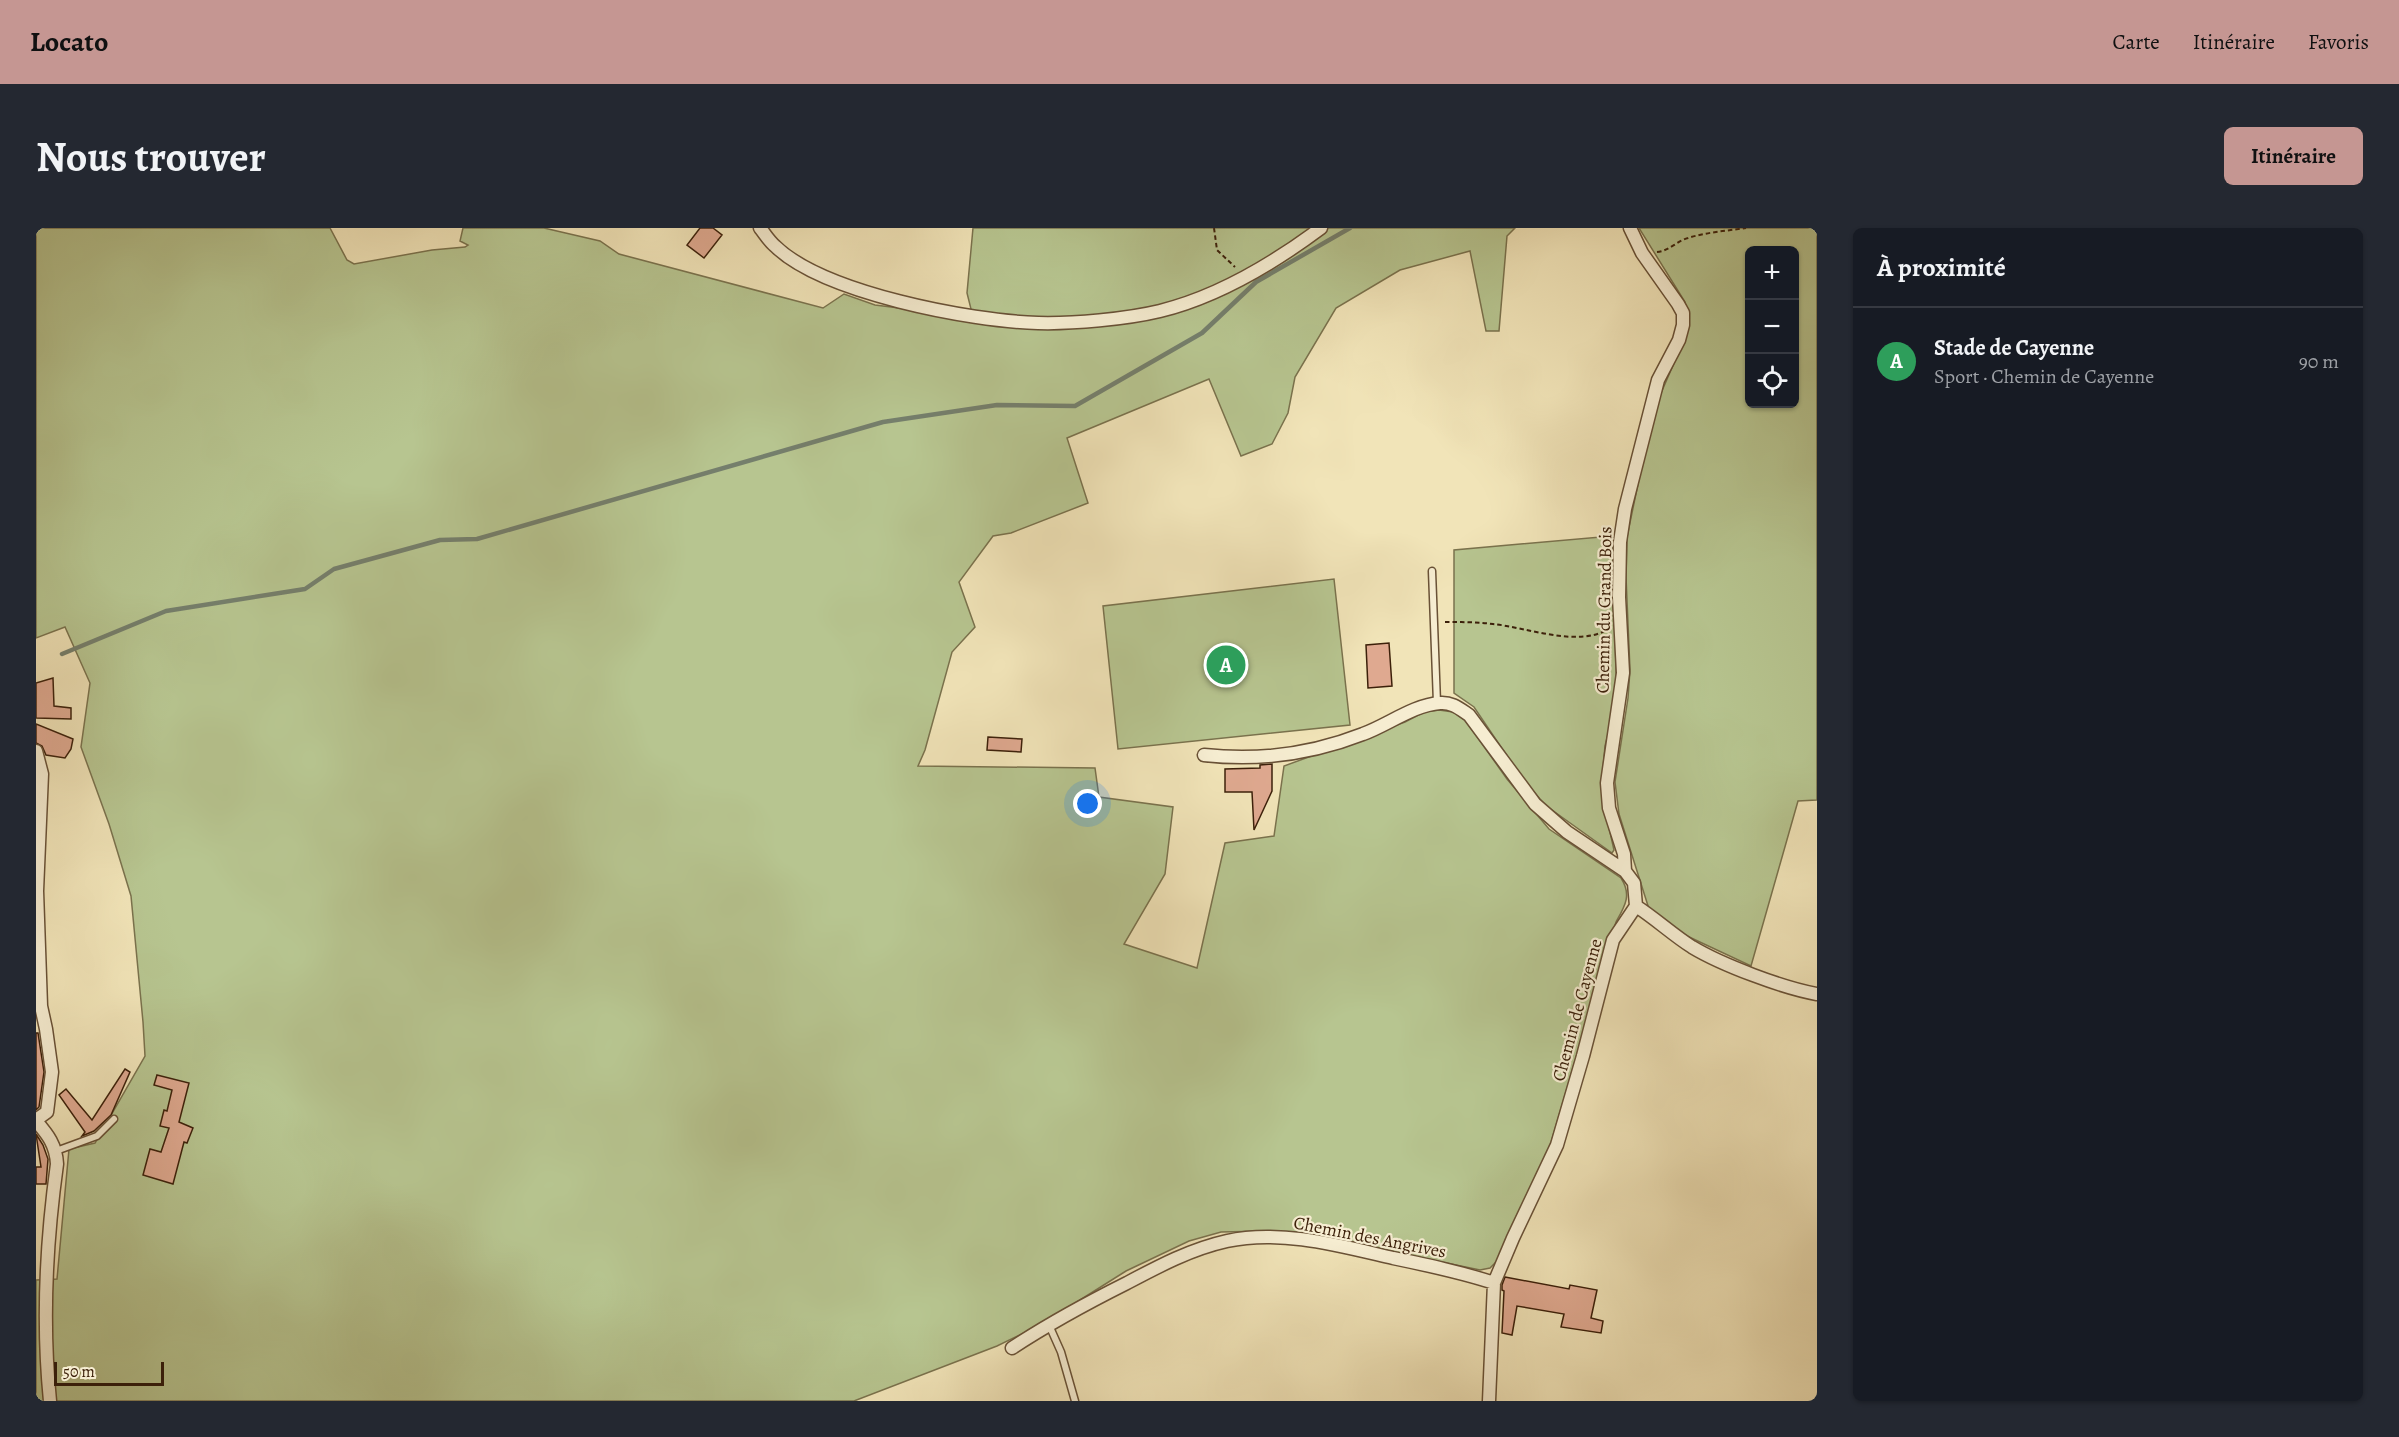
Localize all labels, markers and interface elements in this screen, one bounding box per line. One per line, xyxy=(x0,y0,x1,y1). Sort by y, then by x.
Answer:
text: Locato xyxy=(30,23,108,61)
text: Carte xyxy=(2112,28,2160,56)
text: Itinéraire xyxy=(2193,28,2275,56)
text: Favoris xyxy=(2308,28,2369,56)
button: Itinéraire xyxy=(2224,127,2363,185)
text: Nous trouver xyxy=(36,128,266,185)
map controls xyxy=(1745,246,1799,408)
button: + xyxy=(1745,246,1799,300)
text: À proximité xyxy=(1877,250,2006,285)
button: − xyxy=(1745,300,1799,354)
text: Stade de Cayenne xyxy=(1934,333,2094,363)
text: A xyxy=(1890,348,1903,375)
text: 90 m xyxy=(2299,348,2339,375)
button: locate xyxy=(1745,354,1799,408)
text: Sport · Chemin de Cayenne xyxy=(1934,363,2154,390)
street label: Chemin du Grand Bois xyxy=(1591,526,1617,694)
pin: A xyxy=(1206,642,1246,688)
your location xyxy=(1073,789,1102,818)
street label: Chemin de Cayenne xyxy=(1546,936,1608,1084)
street label: Chemin des Angrives xyxy=(1292,1210,1448,1264)
scale bar xyxy=(54,1359,164,1386)
text: 50 m xyxy=(63,1361,95,1383)

